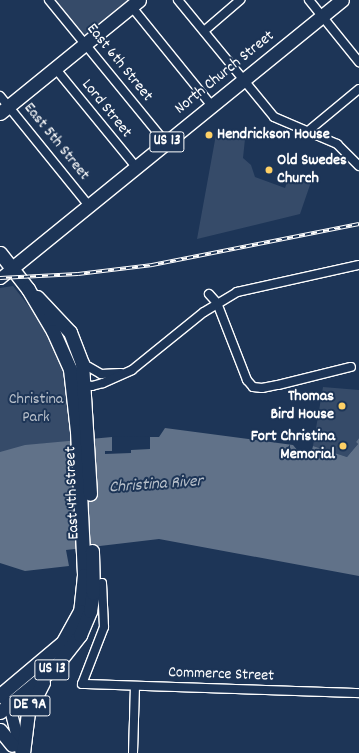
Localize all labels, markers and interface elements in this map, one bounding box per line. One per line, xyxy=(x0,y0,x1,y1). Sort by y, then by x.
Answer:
street label: East 6th Street xyxy=(82,20,156,106)
street label: North Church Street xyxy=(171,27,279,119)
street label: Lord Street xyxy=(77,76,135,142)
street label: East 5th Street xyxy=(19,99,93,185)
place label: Hendrickson House xyxy=(217,125,330,145)
road number: US 13 xyxy=(149,129,185,155)
marker: Hendrickson House xyxy=(204,130,214,140)
place label: Old Swedes Church xyxy=(277,151,347,189)
marker: Old Swedes Church xyxy=(264,165,274,175)
place label: Thomas Bird House xyxy=(270,387,334,425)
park label: Christina Park xyxy=(9,390,63,428)
marker: Thomas Bird House xyxy=(337,401,347,411)
place label: Fort Christina Memorial xyxy=(251,427,335,465)
marker: Fort Christina Memorial xyxy=(338,441,348,451)
street label: East 4th Street xyxy=(62,446,84,540)
water label: Christina River xyxy=(108,473,204,499)
road number: US 13 xyxy=(34,657,70,683)
street label: Commerce Street xyxy=(168,664,274,686)
road number: DE 9A xyxy=(9,693,51,719)

